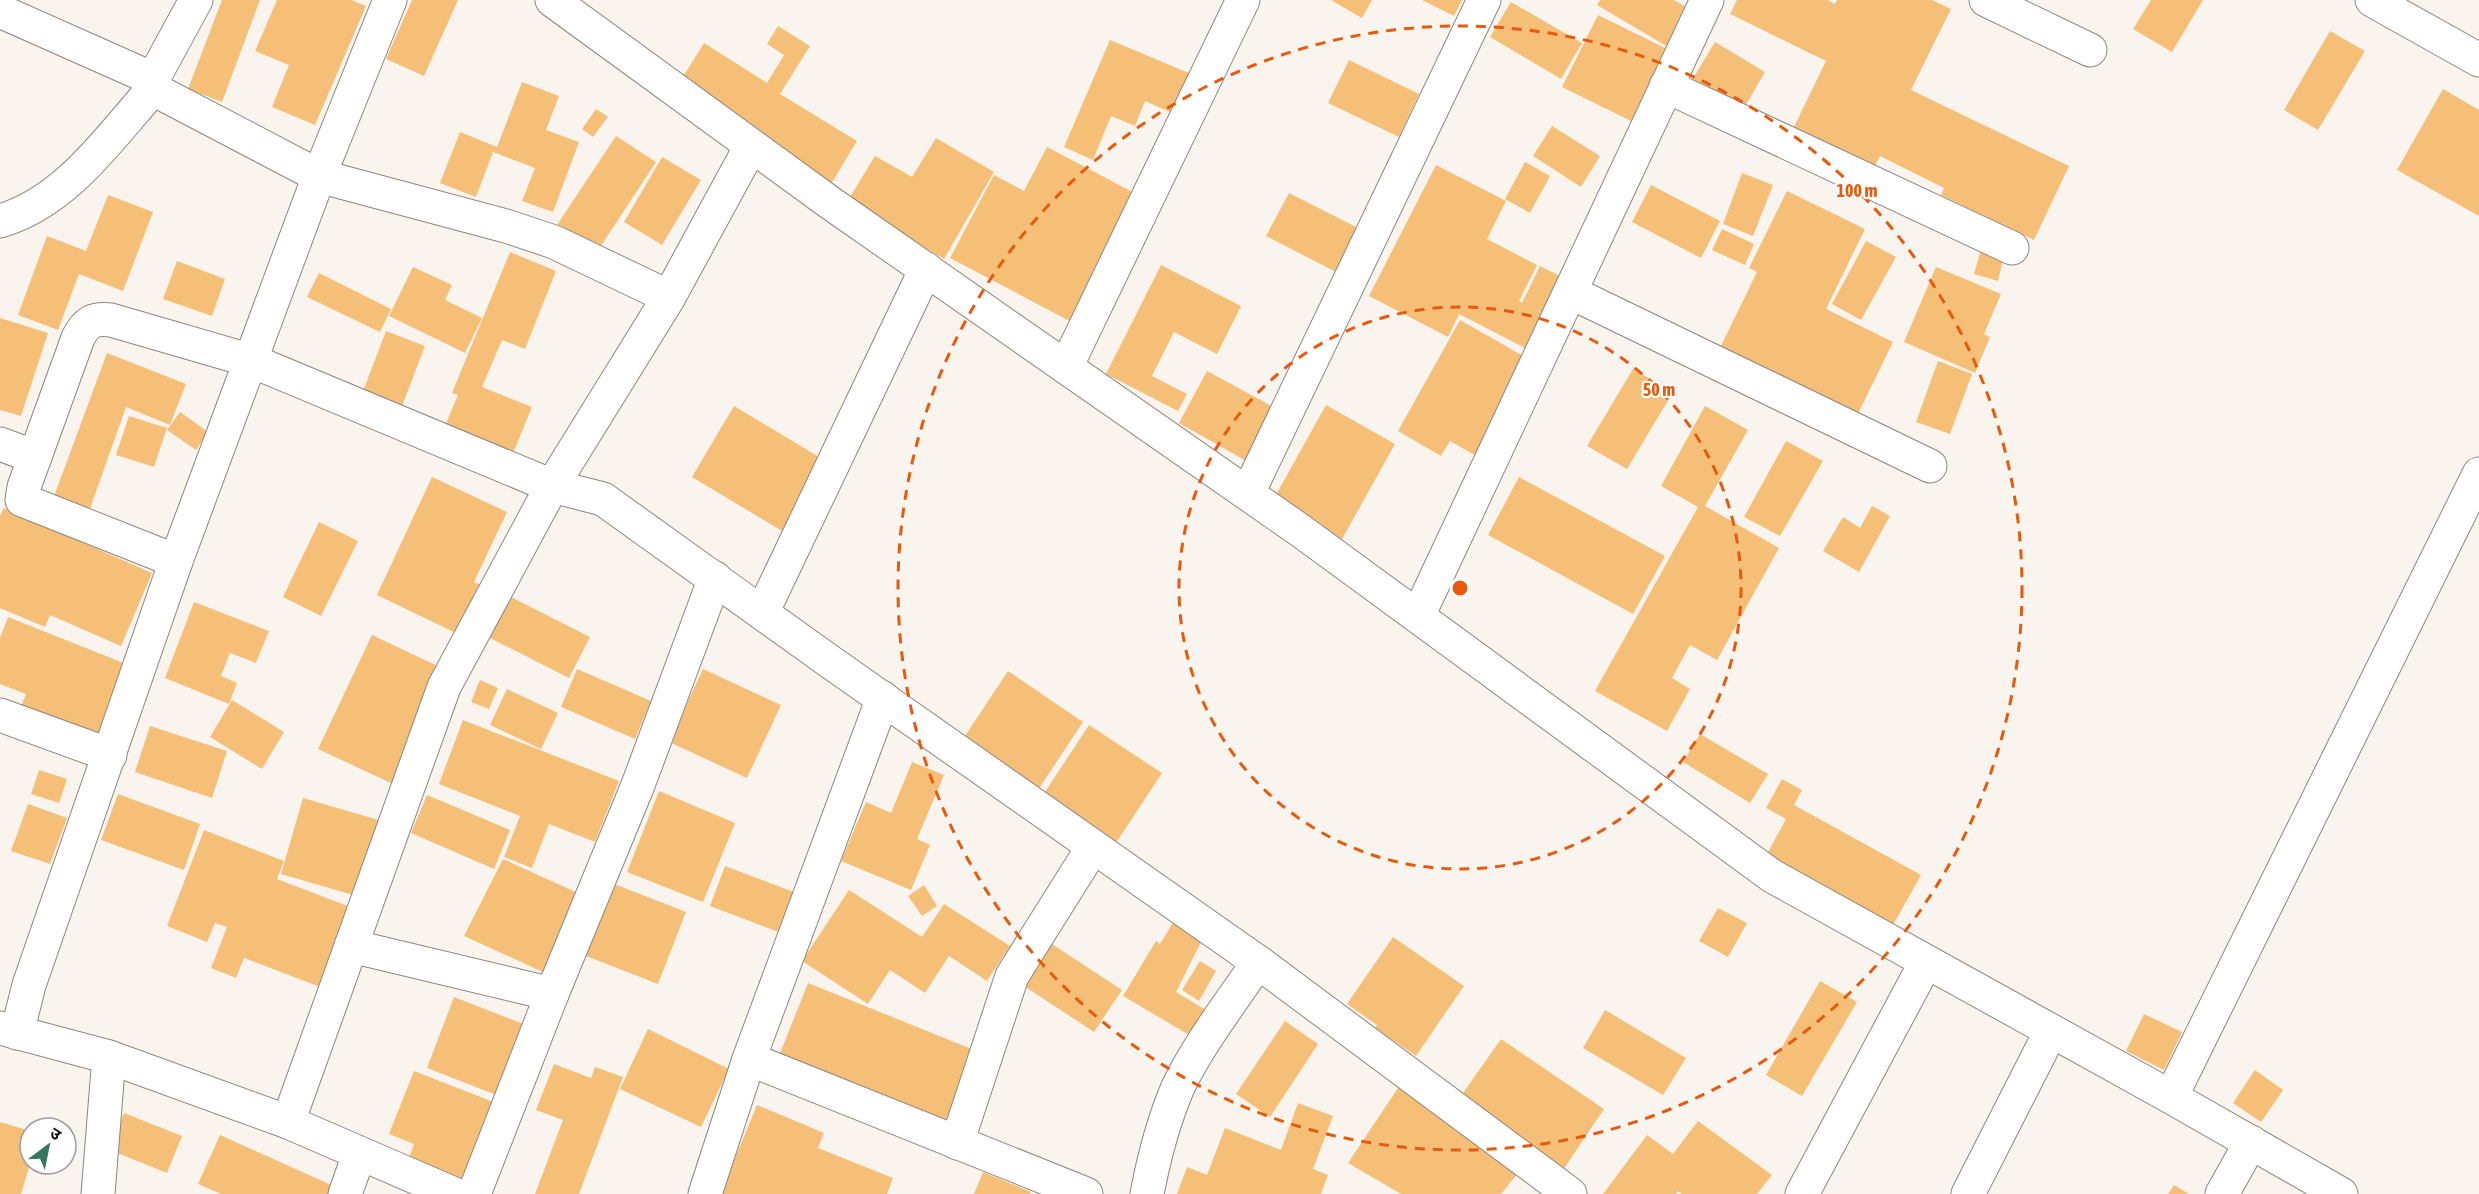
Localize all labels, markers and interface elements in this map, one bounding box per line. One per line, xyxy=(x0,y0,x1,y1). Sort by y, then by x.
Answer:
text: 100 m xyxy=(1837,180,1877,201)
text: 50 m xyxy=(1643,379,1675,400)
centre of rings xyxy=(1450,578,1470,598)
north arrow xyxy=(18,1116,78,1176)
text: उ xyxy=(47,1123,65,1144)

